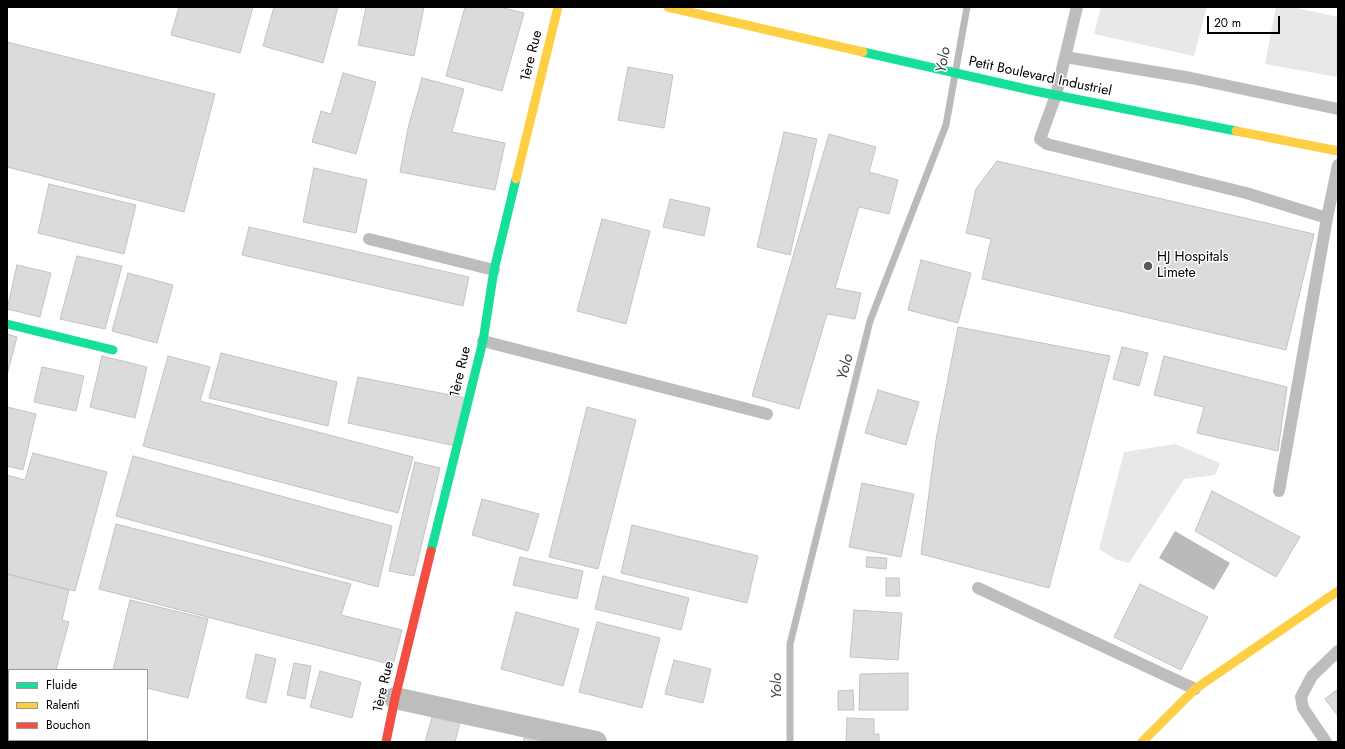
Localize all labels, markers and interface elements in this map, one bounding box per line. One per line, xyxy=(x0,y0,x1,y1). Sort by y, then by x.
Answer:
scale bar xyxy=(1209,8,1282,34)
text: 20 m xyxy=(1214,14,1241,32)
street label: 1ère Rue xyxy=(518,29,546,83)
water label: Yolo xyxy=(933,46,955,74)
street label: Petit Boulevard Industriel xyxy=(967,54,1113,100)
place label: HJ Hospitals Limete xyxy=(1157,250,1228,282)
marker: HJ Hospitals Limete xyxy=(1142,260,1154,272)
street label: 1ère Rue xyxy=(447,345,475,399)
water label: Yolo xyxy=(834,352,858,382)
street label: 1ère Rue xyxy=(370,660,398,714)
legend xyxy=(8,669,148,741)
water label: Yolo xyxy=(768,673,786,699)
text: Fluide xyxy=(46,676,77,694)
text: Ralenti xyxy=(46,696,80,714)
text: Bouchon xyxy=(46,716,90,734)

